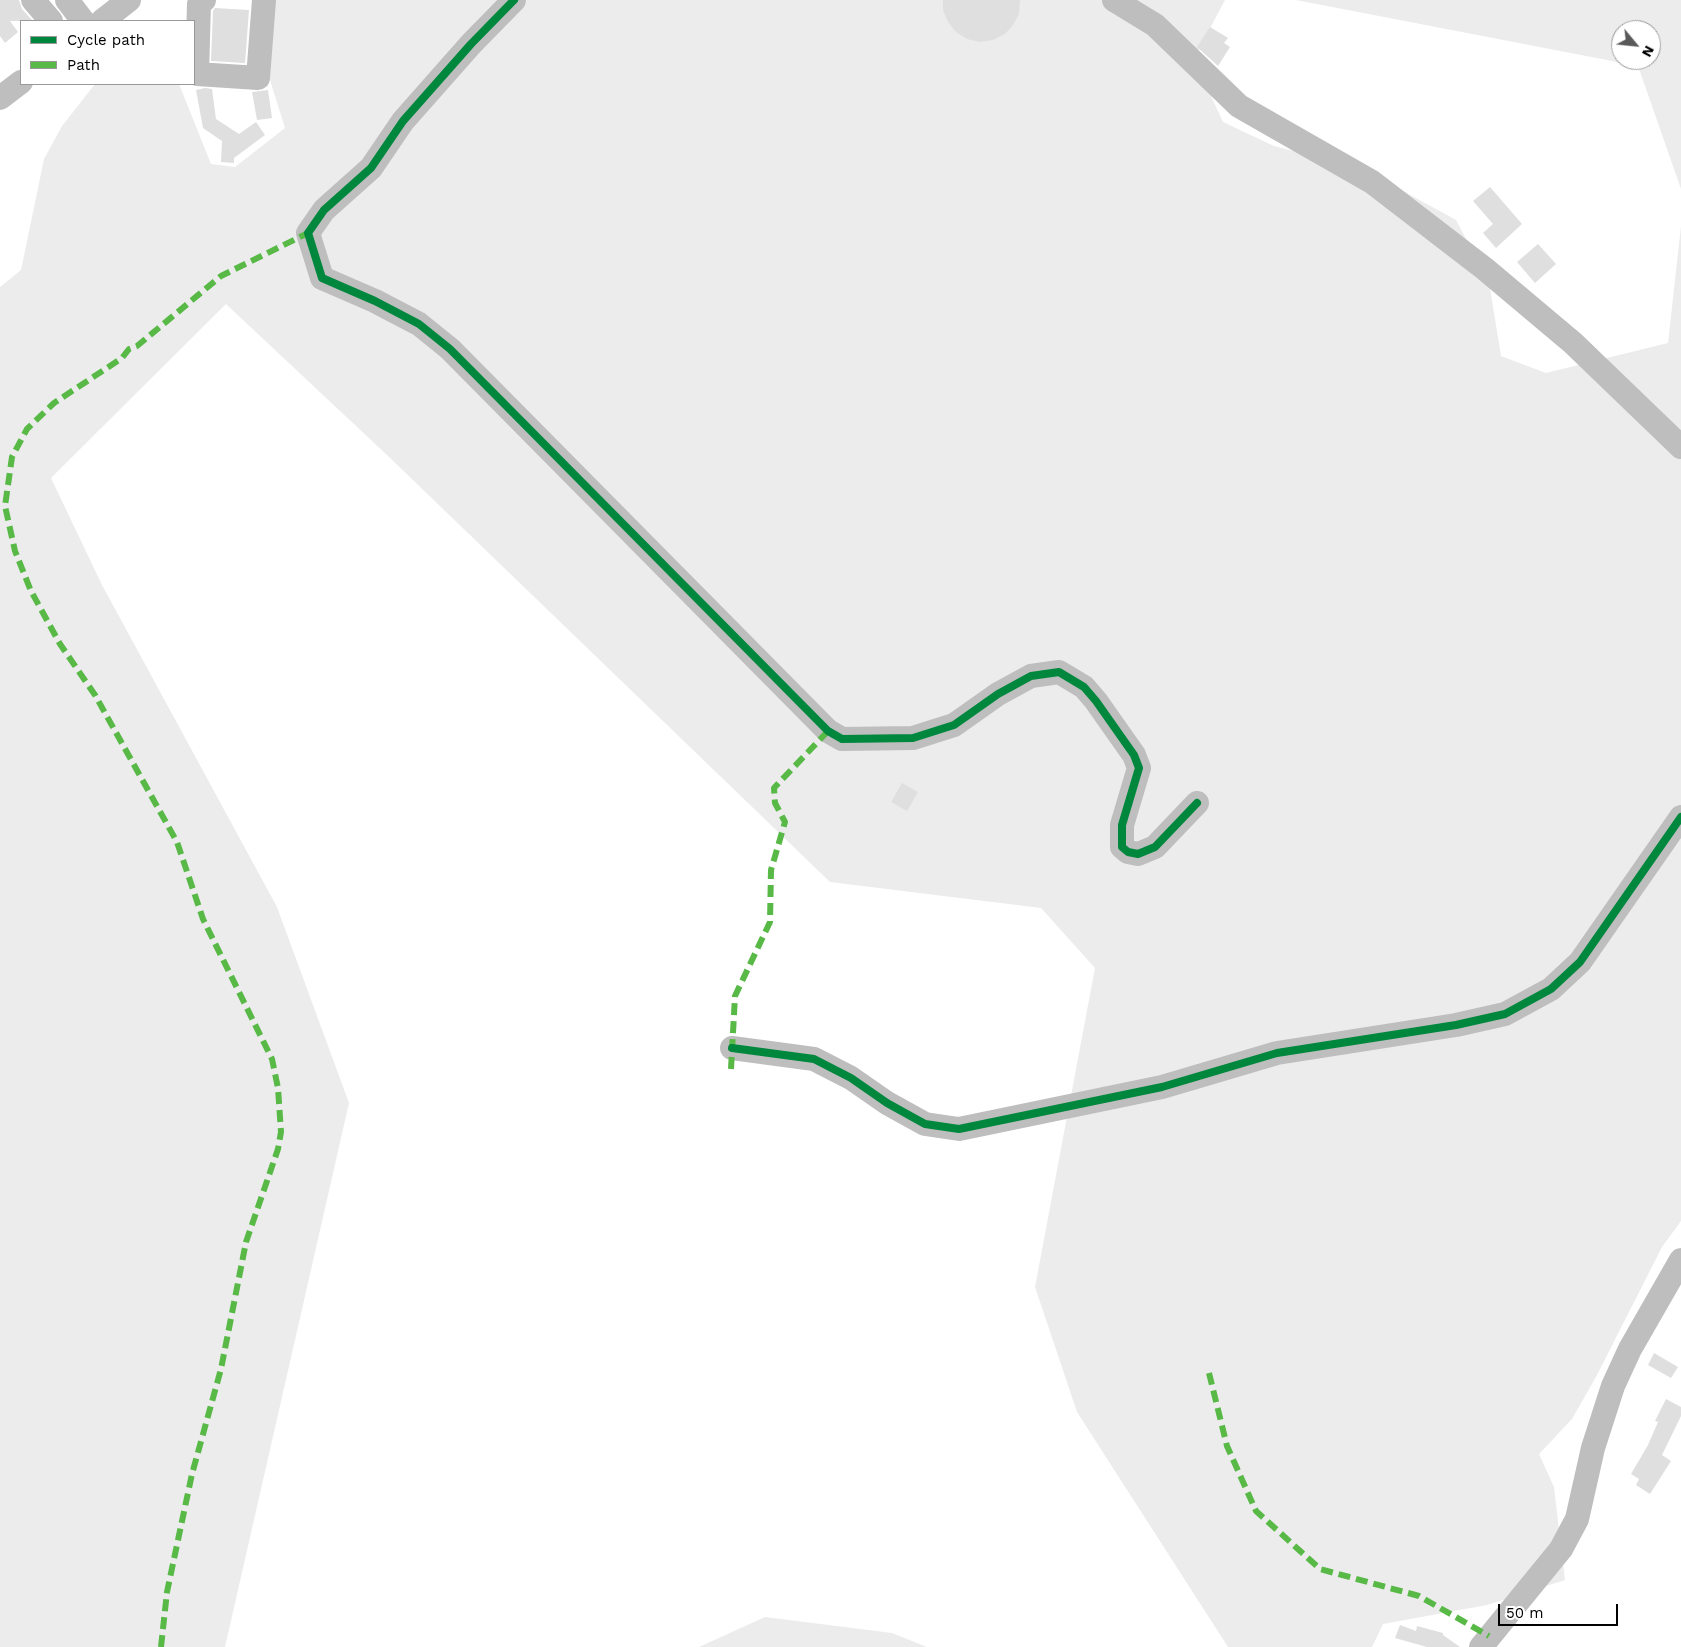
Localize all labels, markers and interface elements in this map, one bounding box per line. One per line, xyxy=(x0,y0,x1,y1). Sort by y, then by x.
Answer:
legend xyxy=(20,20,195,85)
north arrow xyxy=(1611,20,1661,70)
text: Cycle path xyxy=(67,31,145,49)
text: N xyxy=(1639,43,1658,60)
text: Path xyxy=(67,56,100,74)
scale bar xyxy=(1501,1594,1621,1626)
text: 50 m xyxy=(1506,1604,1543,1622)

